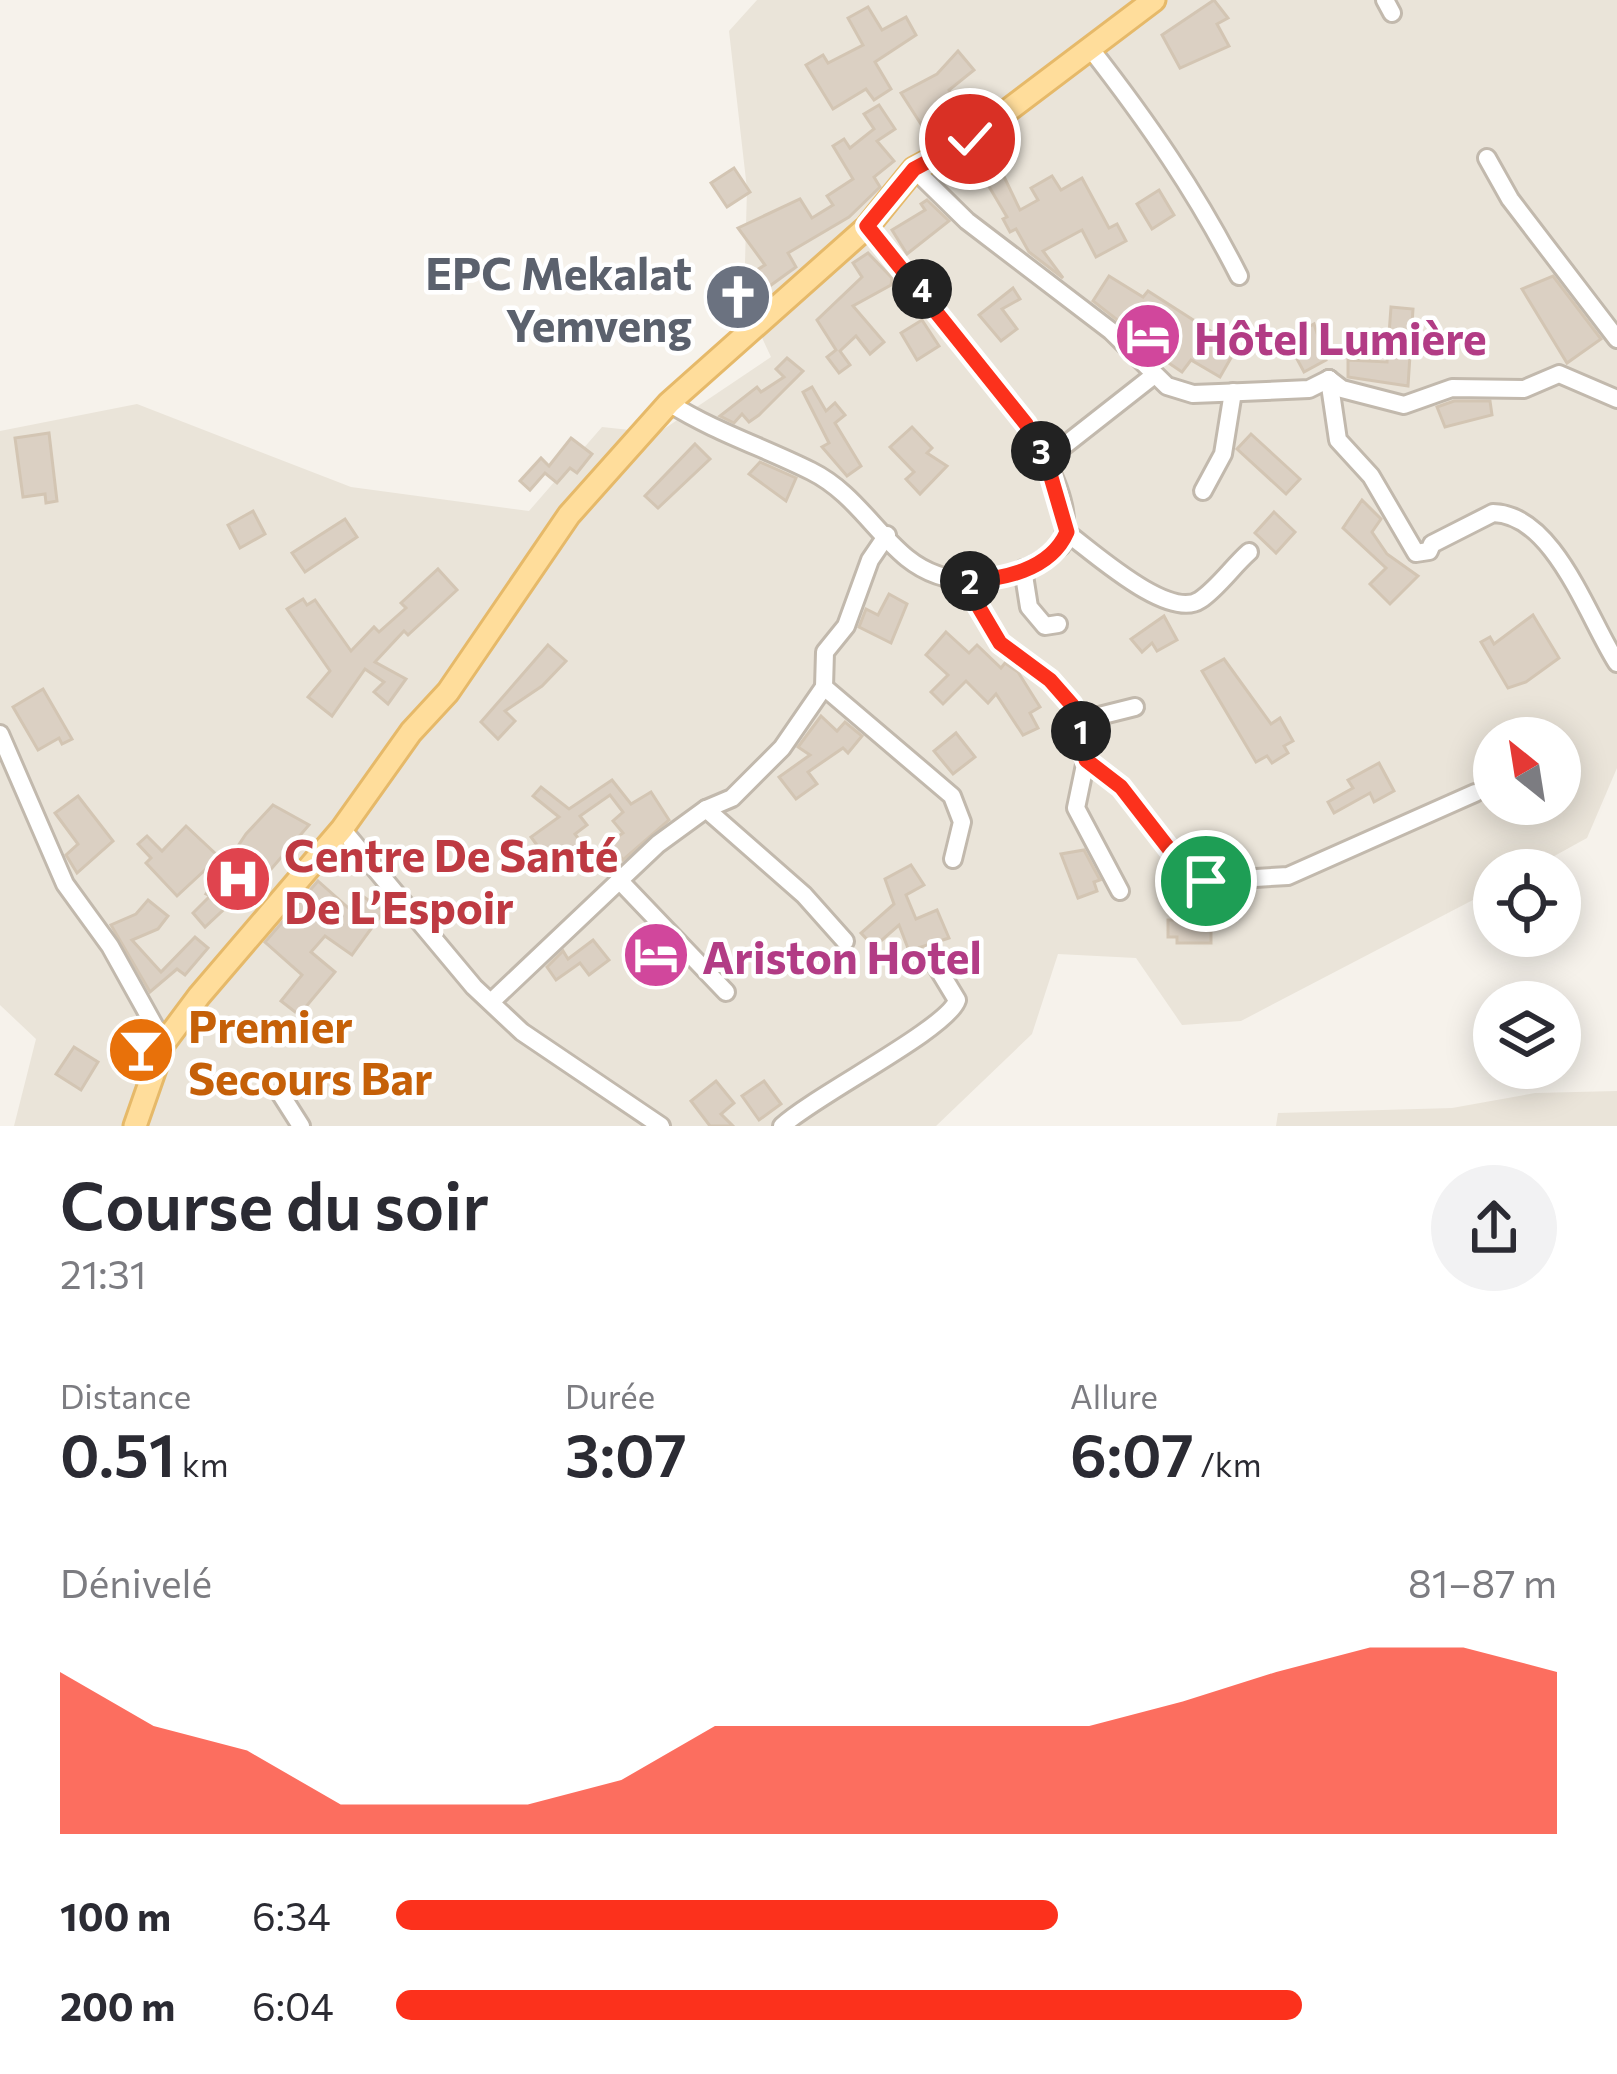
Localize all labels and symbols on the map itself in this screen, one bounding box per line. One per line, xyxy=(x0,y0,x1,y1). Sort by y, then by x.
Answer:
pin xyxy=(919,88,1021,190)
place label: EPC Mekalat Yemveng xyxy=(425,244,692,351)
pin: 4 xyxy=(892,259,952,319)
church icon: EPC Mekalat Yemveng xyxy=(703,262,773,332)
hotel icon: Hôtel Lumière xyxy=(1113,301,1183,371)
place label: Hôtel Lumière xyxy=(1194,309,1487,364)
pin: 3 xyxy=(1011,421,1071,481)
pin: 2 xyxy=(940,551,1000,611)
pin: 1 xyxy=(1051,701,1111,761)
north arrow xyxy=(1473,717,1581,825)
place label: Centre De Santé De L’Espoir xyxy=(284,826,618,933)
pin xyxy=(1155,830,1257,932)
hospital icon: Centre De Santé De L’Espoir xyxy=(203,844,273,914)
hotel icon: Ariston Hotel xyxy=(621,920,691,990)
place label: Ariston Hotel xyxy=(702,928,982,983)
place label: Premier Secours Bar xyxy=(188,997,433,1104)
bar icon: Premier Secours Bar xyxy=(106,1015,176,1085)

